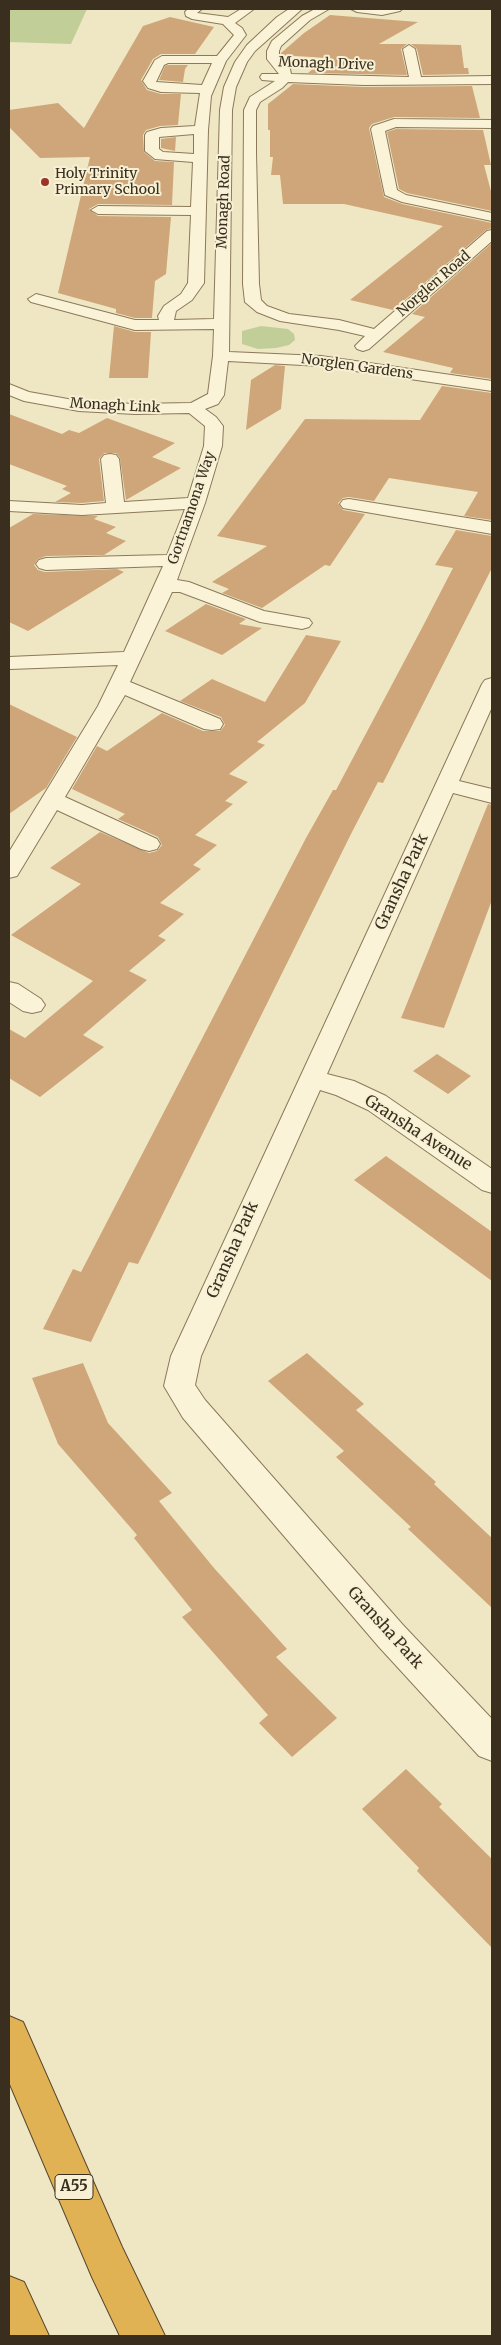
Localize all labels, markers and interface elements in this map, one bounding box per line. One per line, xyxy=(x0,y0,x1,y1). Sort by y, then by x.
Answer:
street label: Monagh Drive xyxy=(278,54,374,74)
street label: Monagh Road xyxy=(214,155,234,249)
place label: Holy Trinity Primary School xyxy=(55,166,160,198)
marker: Holy Trinity Primary School xyxy=(39,176,51,188)
street label: Norglen Road xyxy=(394,248,474,320)
street label: Norglen Gardens xyxy=(300,351,414,383)
street label: Monagh Link xyxy=(69,395,161,417)
street label: Gortnamona Way xyxy=(165,449,219,567)
street label: Gransha Park xyxy=(371,831,433,933)
street label: Gransha Avenue xyxy=(361,1091,475,1175)
street label: Gransha Park xyxy=(203,1199,263,1301)
street label: Gransha Park xyxy=(343,1583,427,1673)
road number: A55 xyxy=(55,2174,93,2200)

